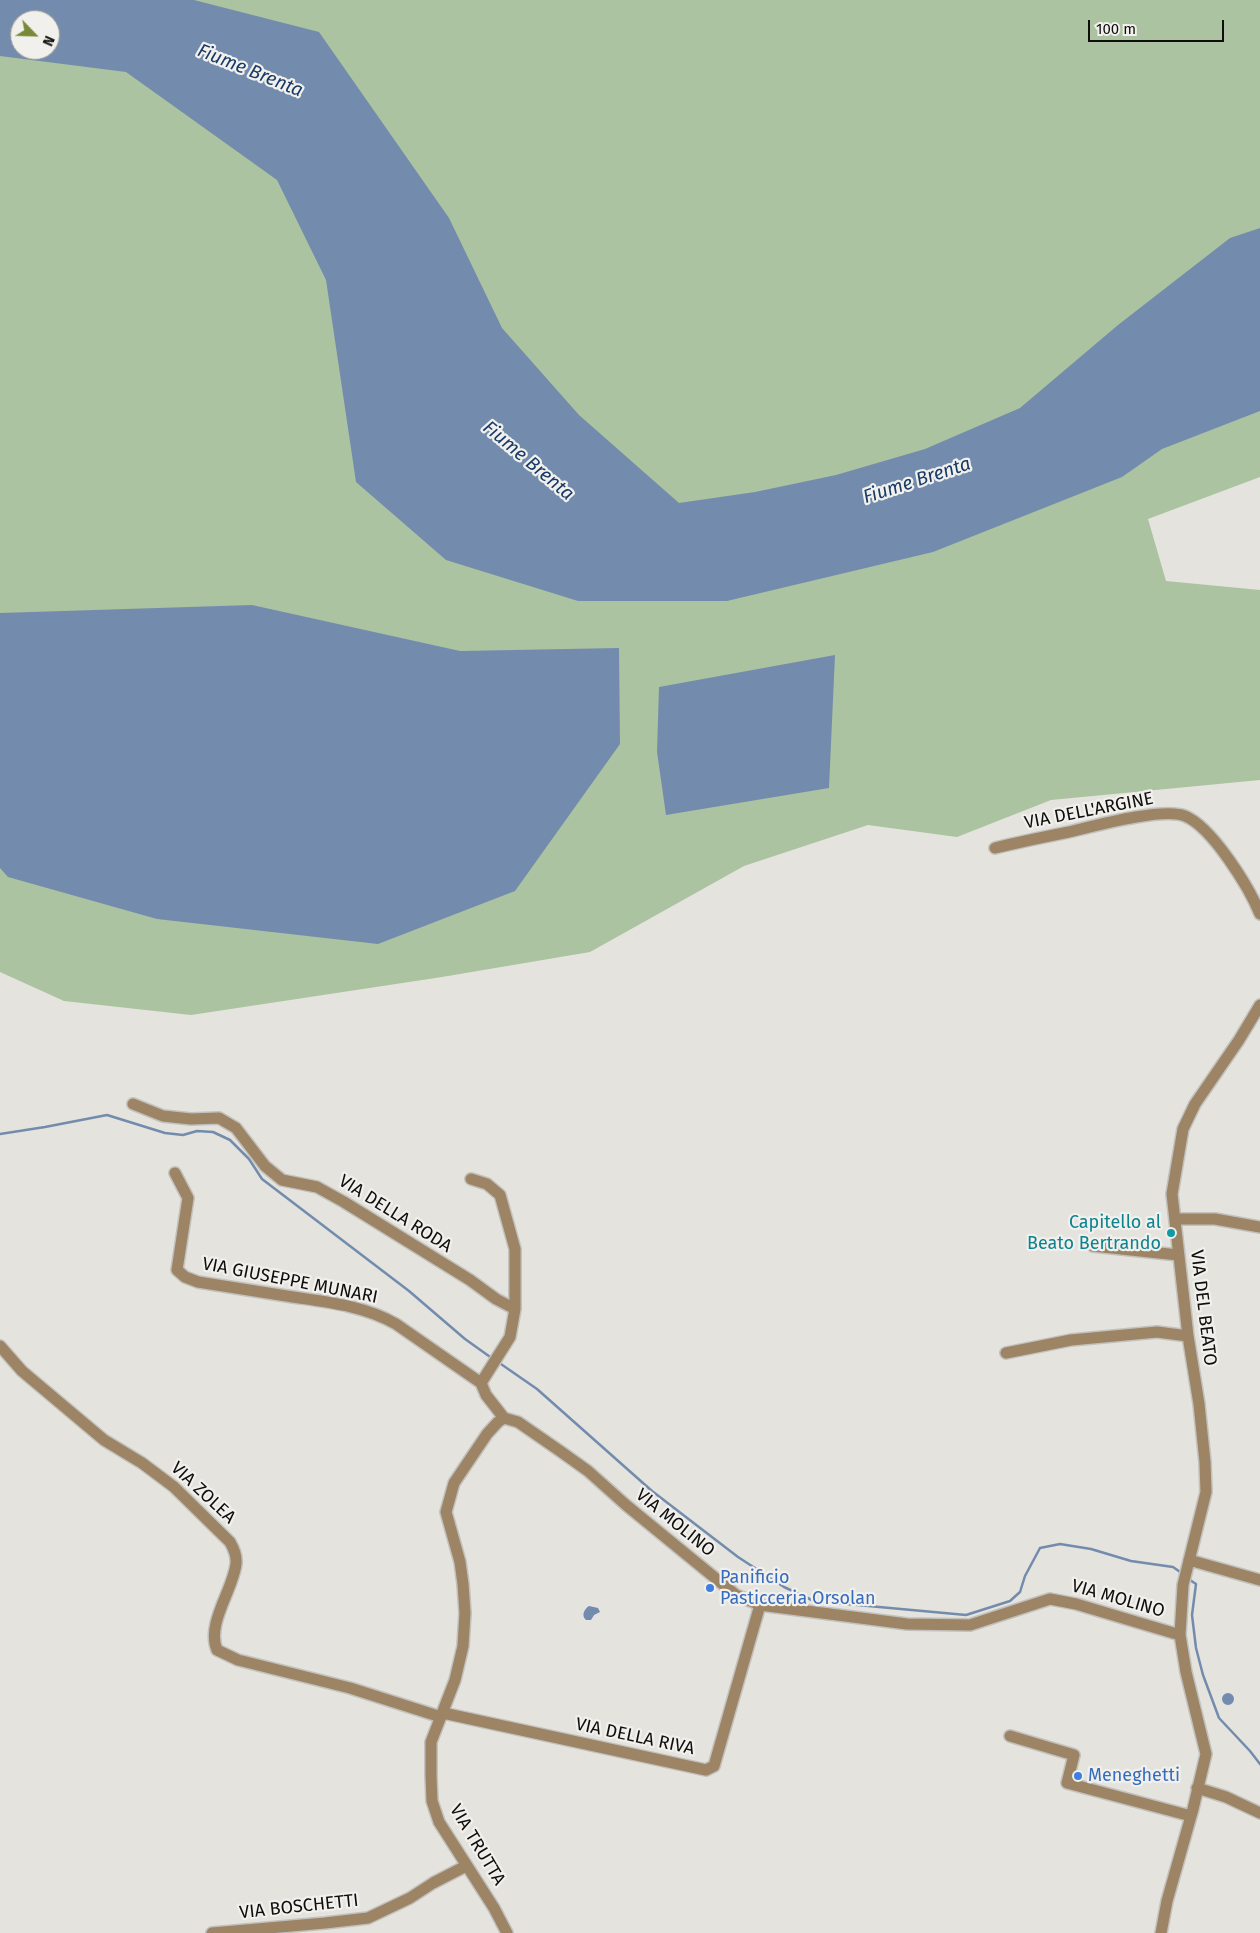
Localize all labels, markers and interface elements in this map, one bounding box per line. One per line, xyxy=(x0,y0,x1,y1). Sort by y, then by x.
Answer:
north arrow xyxy=(10,10,60,60)
scale bar xyxy=(1090,10,1226,42)
text: 100 m xyxy=(1096,20,1136,38)
text: N xyxy=(39,33,58,49)
water label: Fiume Brenta xyxy=(194,39,306,103)
water label: Fiume Brenta xyxy=(478,416,578,506)
water label: Fiume Brenta xyxy=(860,453,974,509)
street label: VIA DELL'ARGINE xyxy=(1023,788,1155,834)
street label: VIA DELLA RODA xyxy=(334,1171,456,1257)
place label: Capitello al Beato Bertrando xyxy=(1027,1212,1161,1254)
marker: Capitello al Beato Bertrando xyxy=(1165,1227,1177,1239)
street label: VIA DEL BEATO xyxy=(1185,1249,1221,1367)
street label: VIA GIUSEPPE MUNARI xyxy=(200,1253,380,1309)
street label: VIA ZOLEA xyxy=(166,1458,240,1528)
street label: VIA MOLINO xyxy=(631,1484,719,1562)
place label: Panificio Pasticceria Orsolan xyxy=(720,1567,876,1610)
street label: VIA MOLINO xyxy=(1069,1575,1167,1623)
marker: Panificio Pasticceria Orsolan xyxy=(704,1582,716,1594)
street label: VIA DELLA RIVA xyxy=(574,1714,696,1760)
place label: Meneghetti xyxy=(1088,1765,1180,1787)
marker: Meneghetti xyxy=(1072,1770,1084,1782)
street label: VIA TRUTTA xyxy=(444,1801,510,1889)
street label: VIA BOSCHETTI xyxy=(238,1890,360,1924)

